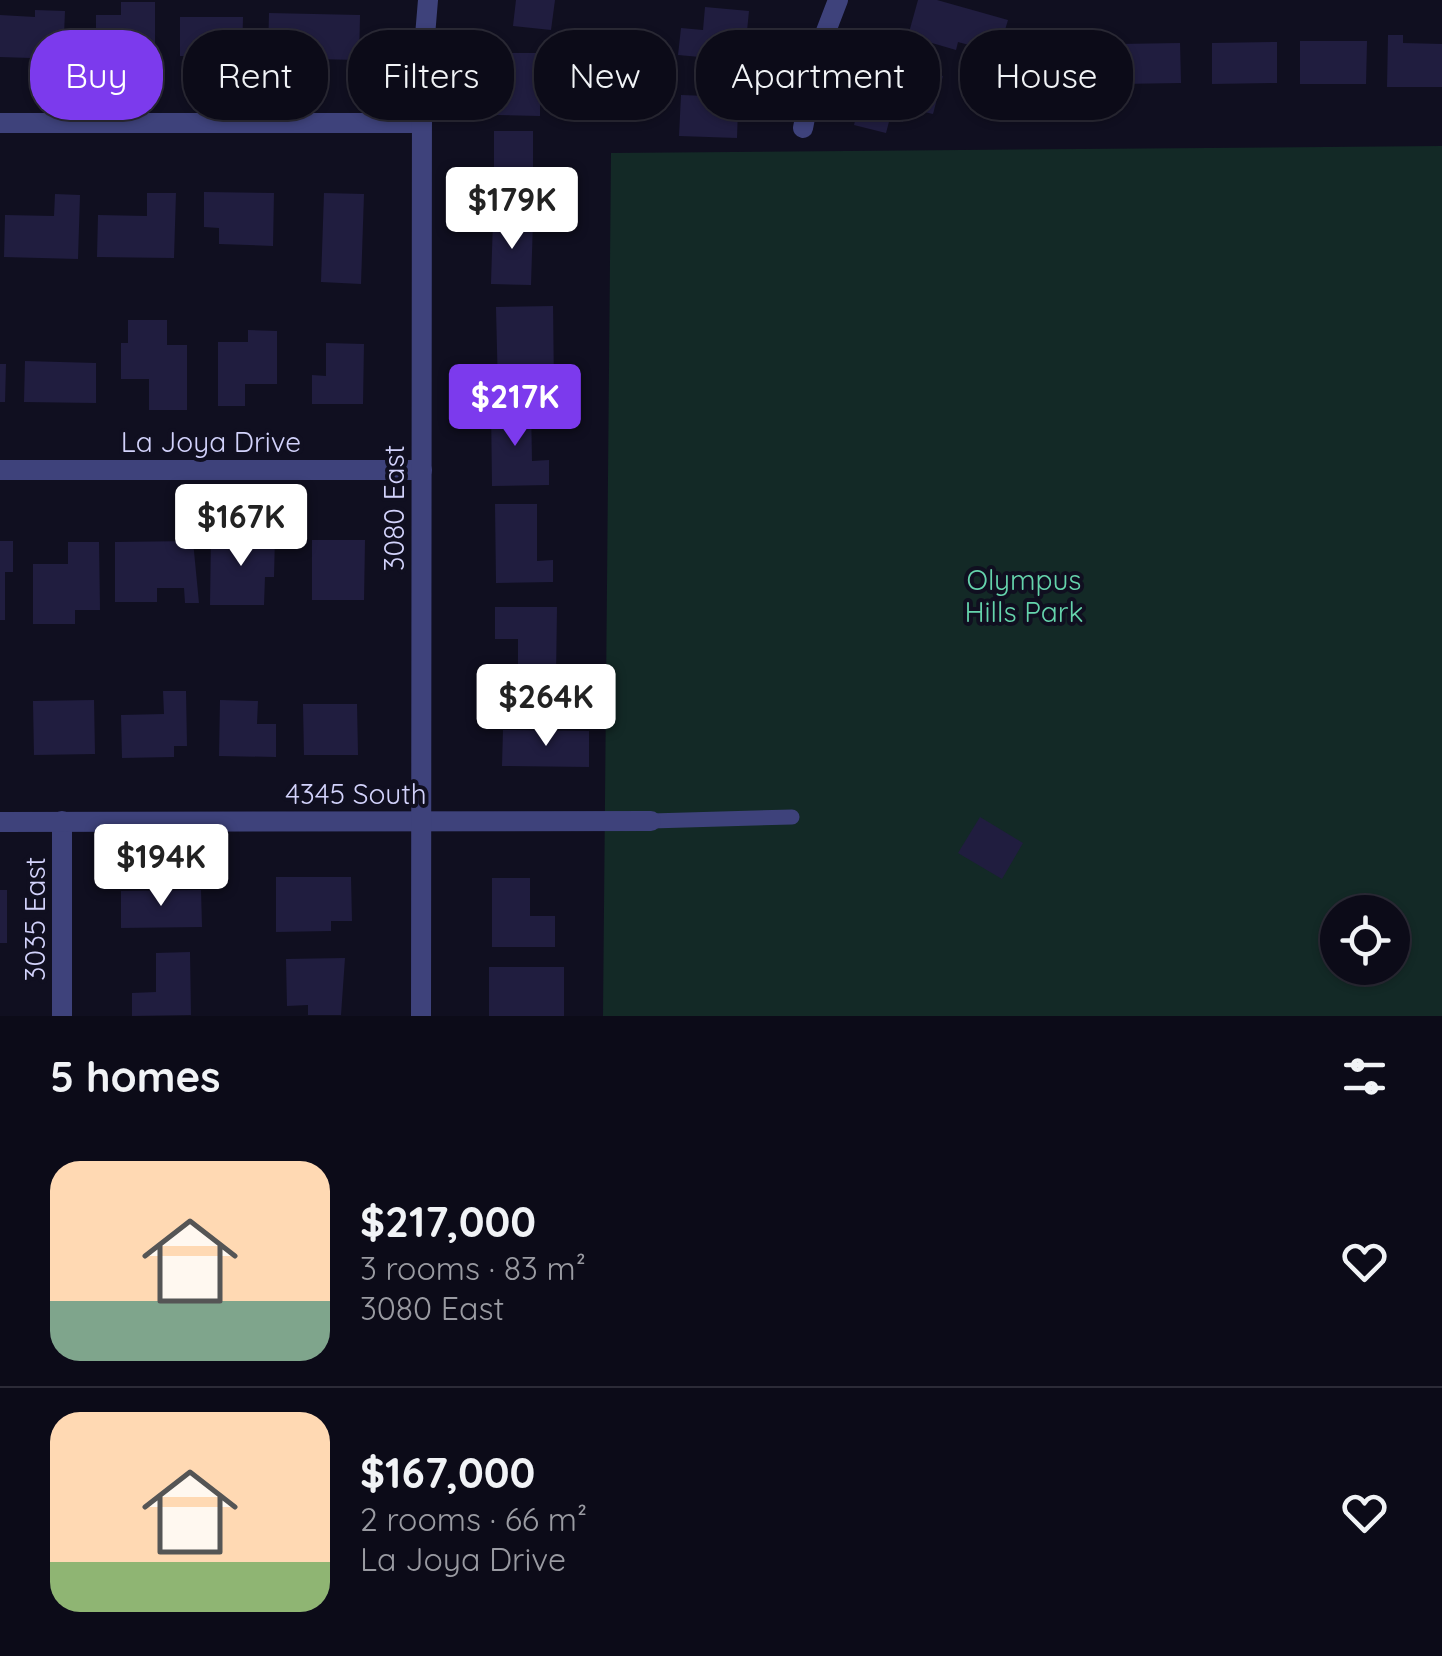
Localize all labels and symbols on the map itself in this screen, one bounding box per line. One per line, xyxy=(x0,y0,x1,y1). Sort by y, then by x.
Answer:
pin: $179K xyxy=(442,167,582,252)
pin: $217K xyxy=(445,364,585,449)
street label: La Joya Drive xyxy=(121,424,301,459)
street label: 3080 East xyxy=(376,445,411,571)
pin: $167K xyxy=(171,484,311,569)
park label: Olympus Hills Park xyxy=(964,562,1084,629)
pin: $264K xyxy=(476,664,616,749)
street label: 4345 South xyxy=(285,776,427,811)
pin: $194K xyxy=(91,824,231,909)
street label: 3035 East xyxy=(17,857,52,981)

